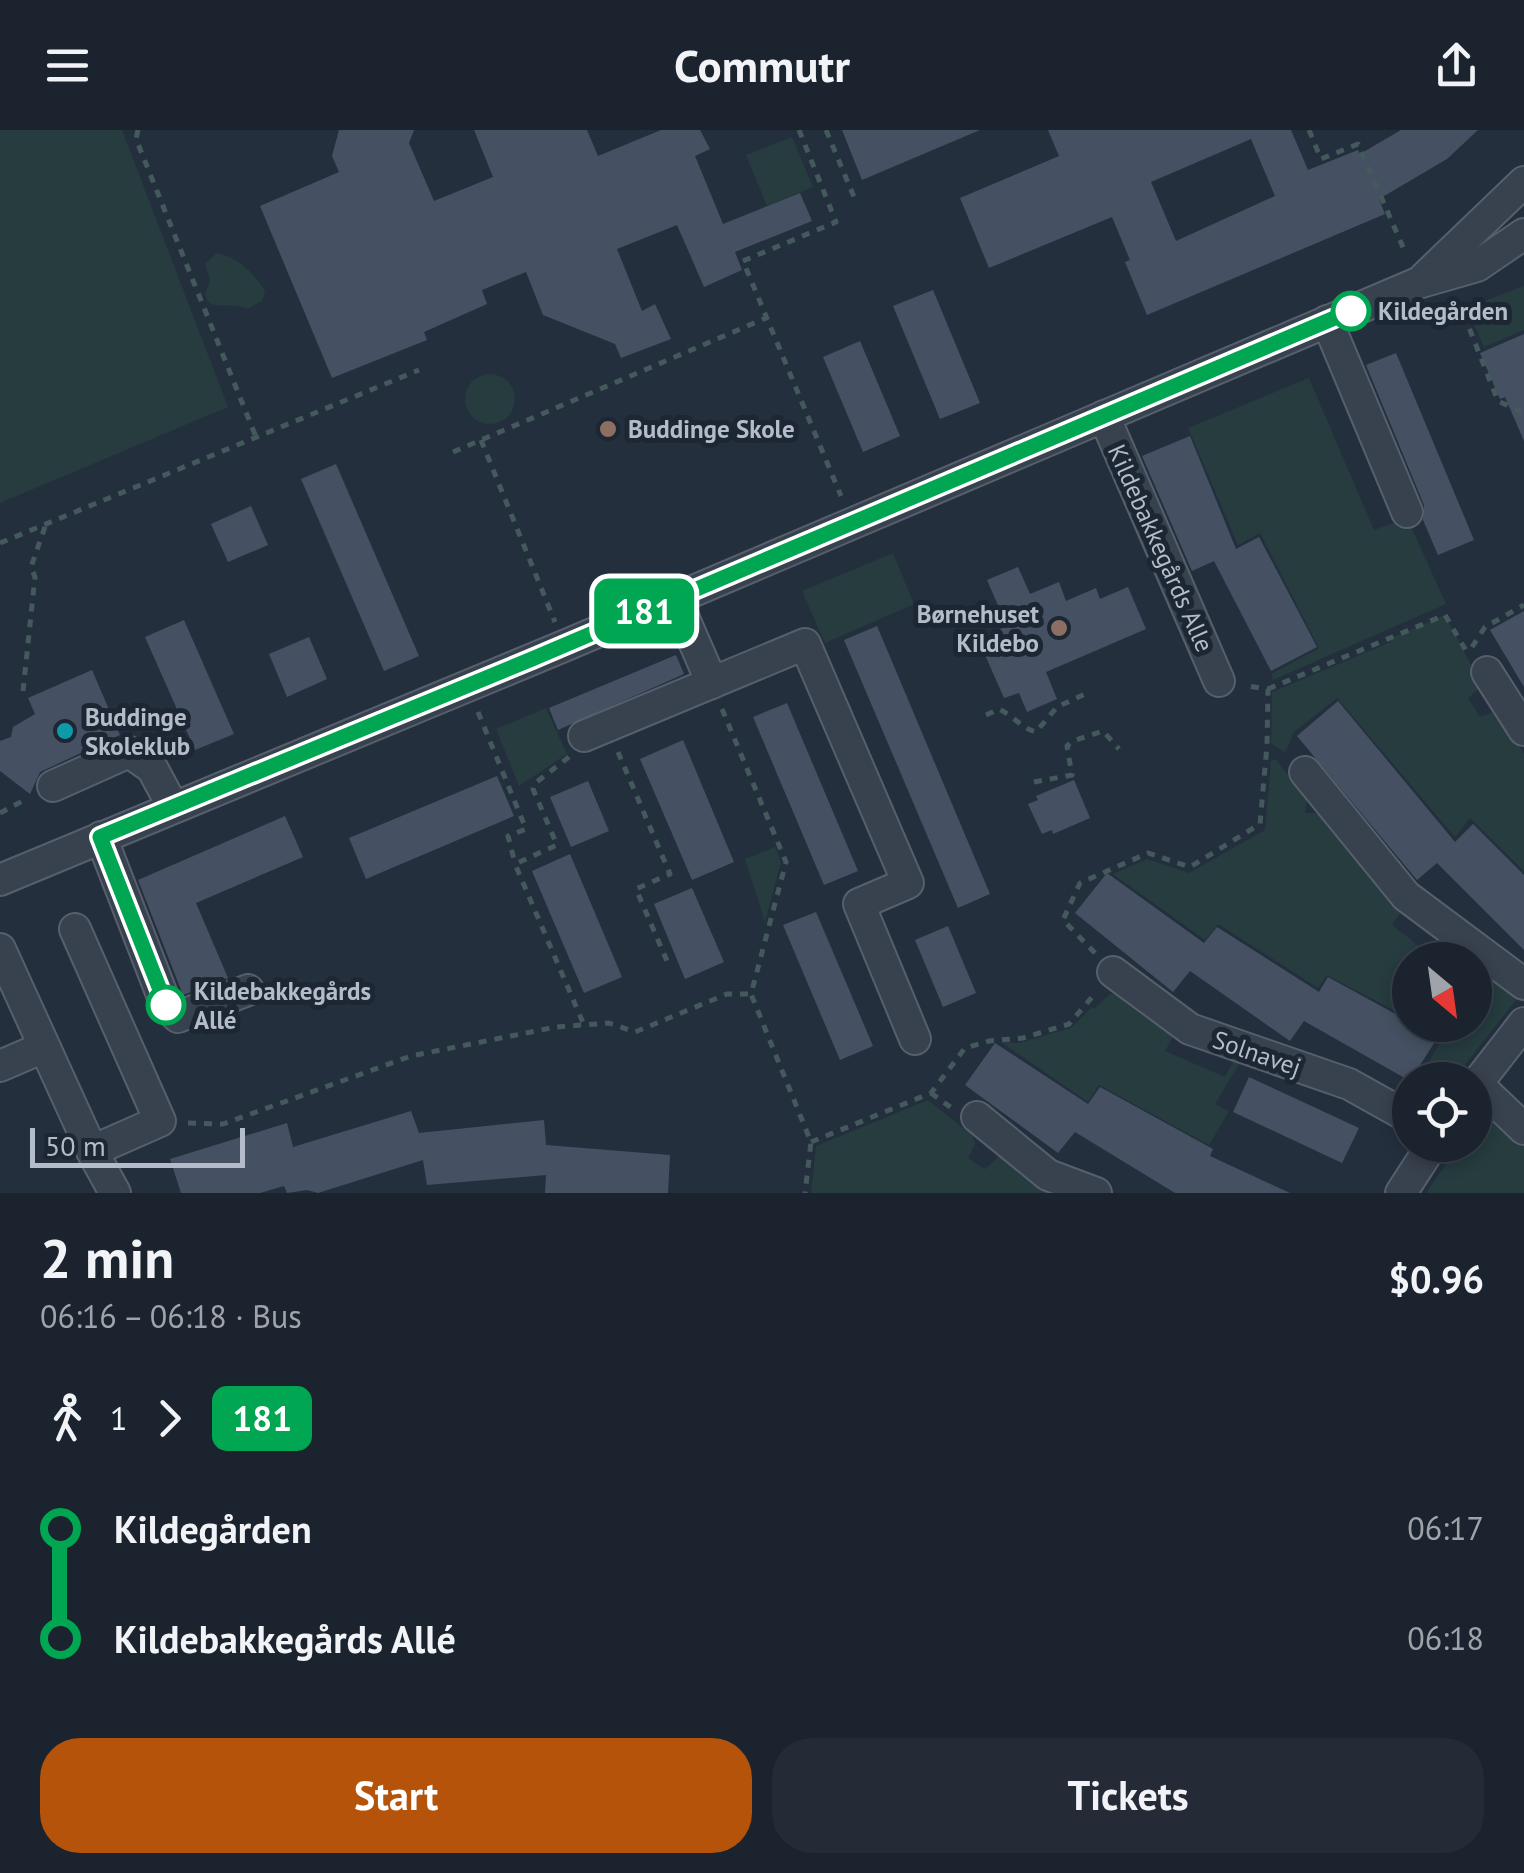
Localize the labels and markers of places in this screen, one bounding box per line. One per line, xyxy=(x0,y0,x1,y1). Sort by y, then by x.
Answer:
marker: Kildegården xyxy=(1332,292,1370,330)
place label: Kildegården xyxy=(1378,295,1508,327)
place label: Buddinge Skole xyxy=(628,413,795,445)
marker: Buddinge Skole xyxy=(597,418,619,440)
place label: Børnehuset Kildebo xyxy=(917,598,1039,659)
marker: Børnehuset Kildebo xyxy=(1048,617,1070,639)
place label: Buddinge Skoleklub xyxy=(85,701,190,762)
marker: Buddinge Skoleklub xyxy=(54,720,76,742)
place label: Kildebakkegårds Allé xyxy=(194,975,371,1036)
marker: Kildebakkegårds Allé xyxy=(147,986,185,1024)

